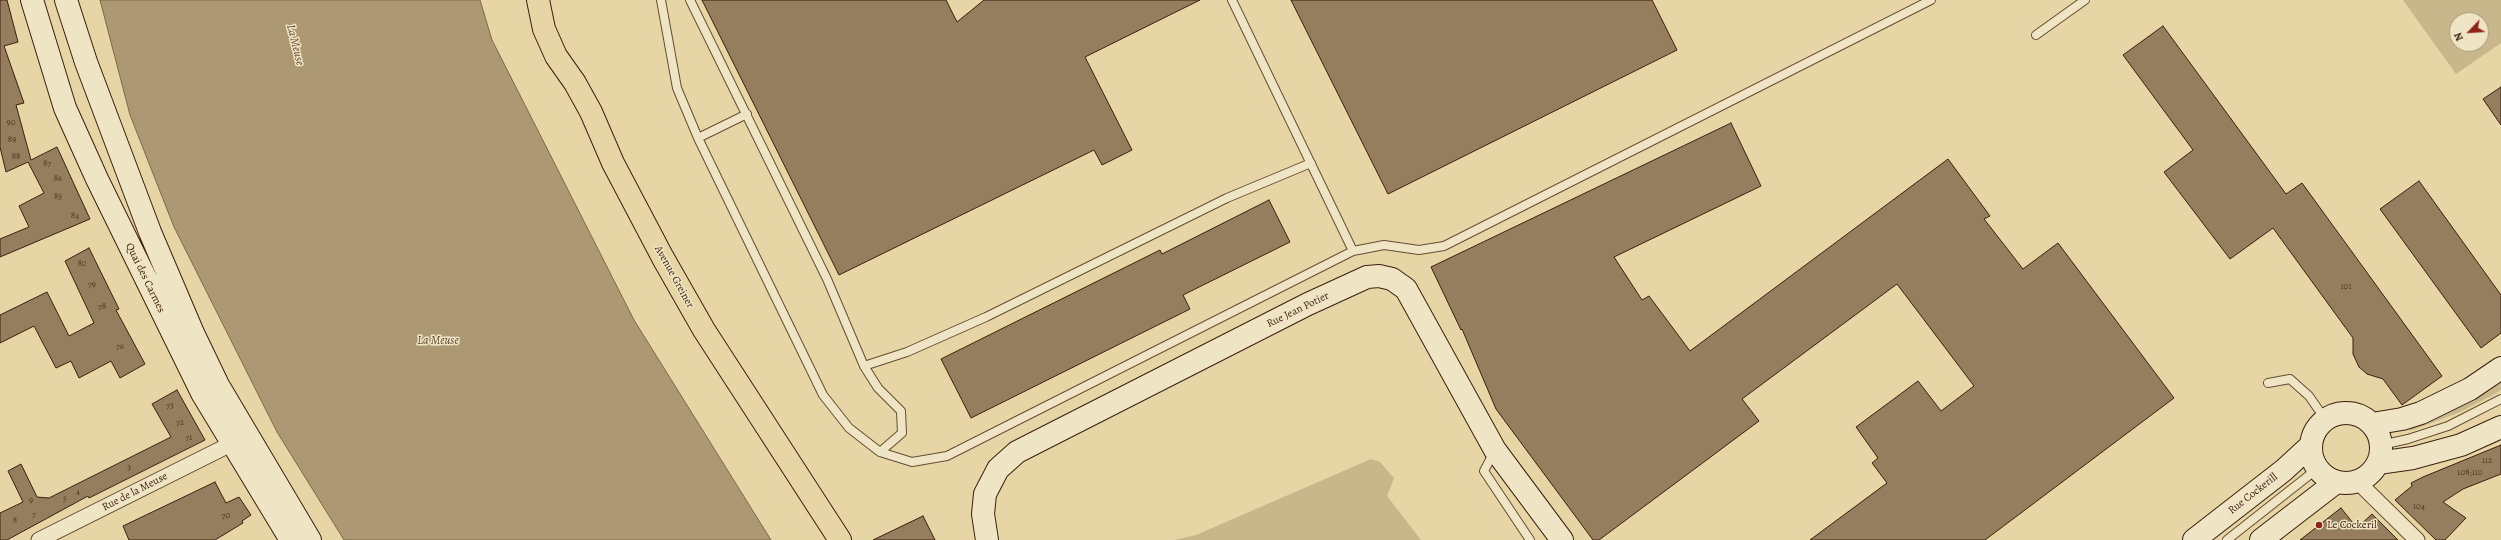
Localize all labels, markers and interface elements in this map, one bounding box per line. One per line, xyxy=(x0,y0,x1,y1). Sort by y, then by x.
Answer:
north arrow xyxy=(2449,12,2489,52)
water label: La Meuse xyxy=(283,23,307,67)
text: N xyxy=(2450,30,2467,44)
house number: 90 xyxy=(7,118,15,128)
house number: 89 xyxy=(8,135,16,145)
house number: 88 xyxy=(12,152,20,162)
house number: 87 xyxy=(43,159,51,169)
house number: 86 xyxy=(54,174,62,184)
house number: 85 xyxy=(54,192,62,202)
house number: 84 xyxy=(71,211,79,221)
street label: Quai des Carmes xyxy=(122,241,168,315)
street label: Avenue Greiner xyxy=(651,243,697,311)
house number: 80 xyxy=(77,259,87,269)
house number: 79 xyxy=(88,280,96,290)
house number: 101 xyxy=(2341,282,2351,292)
street label: Rue Jean Potier xyxy=(1265,289,1331,331)
house number: 78 xyxy=(98,302,106,312)
water label: La Meuse xyxy=(417,334,459,348)
house number: 76 xyxy=(116,342,124,352)
house number: 73 xyxy=(166,401,174,411)
house number: 72 xyxy=(176,418,184,428)
house number: 71 xyxy=(186,433,192,443)
house number: 112 xyxy=(2482,456,2492,466)
house number: 3 xyxy=(127,463,131,473)
house number: 108;110 xyxy=(2457,468,2483,478)
street label: Rue de la Meuse xyxy=(100,470,170,514)
street label: Rue Cockerill xyxy=(2226,471,2280,517)
house number: 4 xyxy=(76,487,80,497)
house number: 5 xyxy=(63,494,67,504)
house number: 9 xyxy=(29,496,33,506)
house number: 104 xyxy=(2413,502,2425,512)
house number: 7 xyxy=(32,510,36,520)
house number: 70 xyxy=(222,511,230,521)
house number: 8 xyxy=(13,516,17,526)
place label: Le Cockeril xyxy=(2327,518,2377,532)
marker: Le Cockeril xyxy=(2314,520,2324,530)

